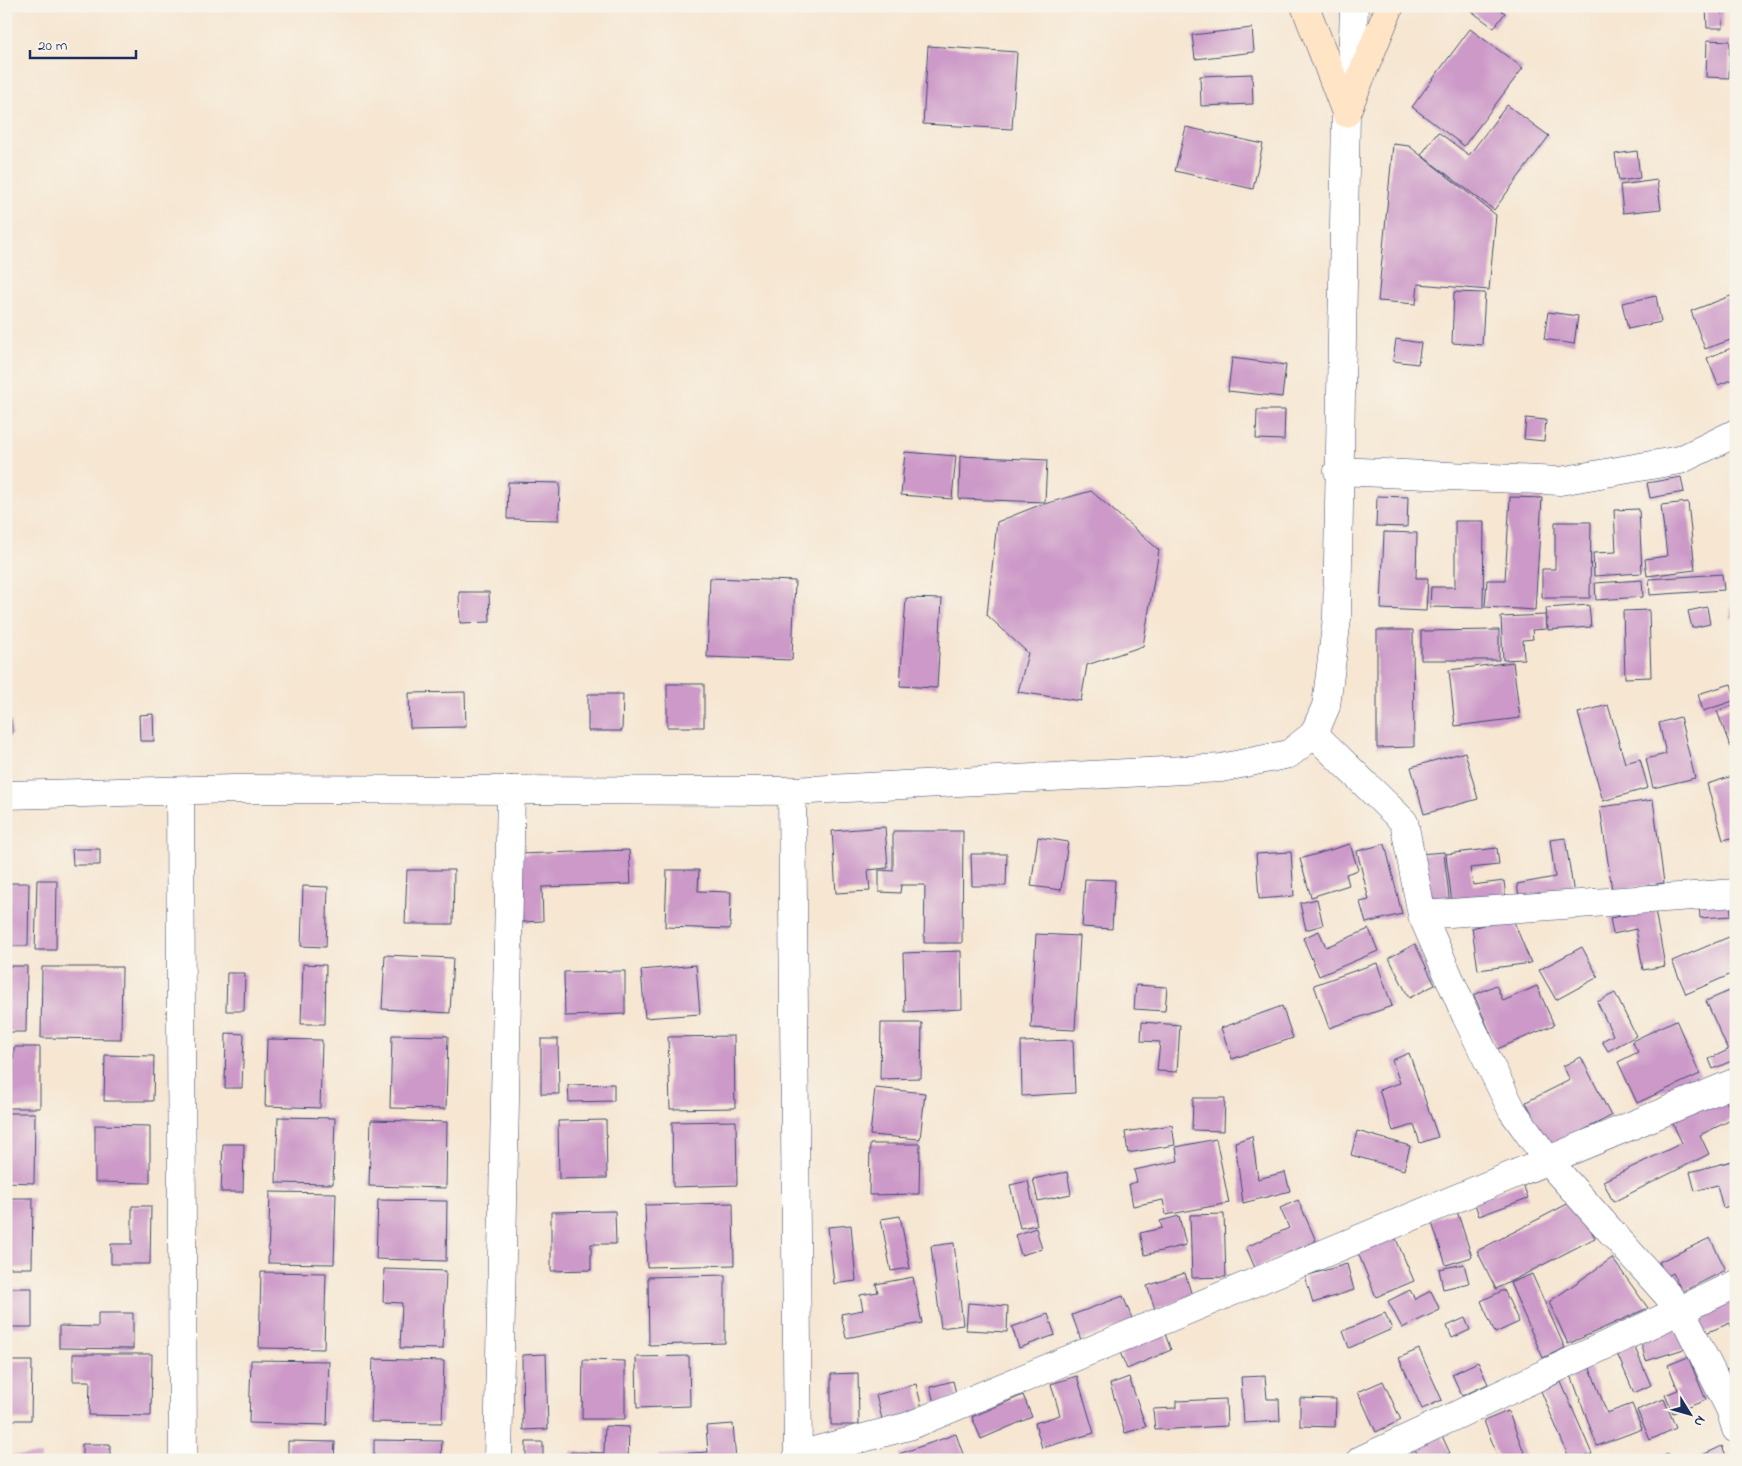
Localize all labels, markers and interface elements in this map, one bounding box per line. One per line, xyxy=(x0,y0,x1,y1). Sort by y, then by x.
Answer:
scale bar xyxy=(30,28,136,60)
text: 20 m xyxy=(38,35,68,57)
north arrow xyxy=(1664,1388,1714,1438)
text: N xyxy=(1688,1411,1710,1431)

